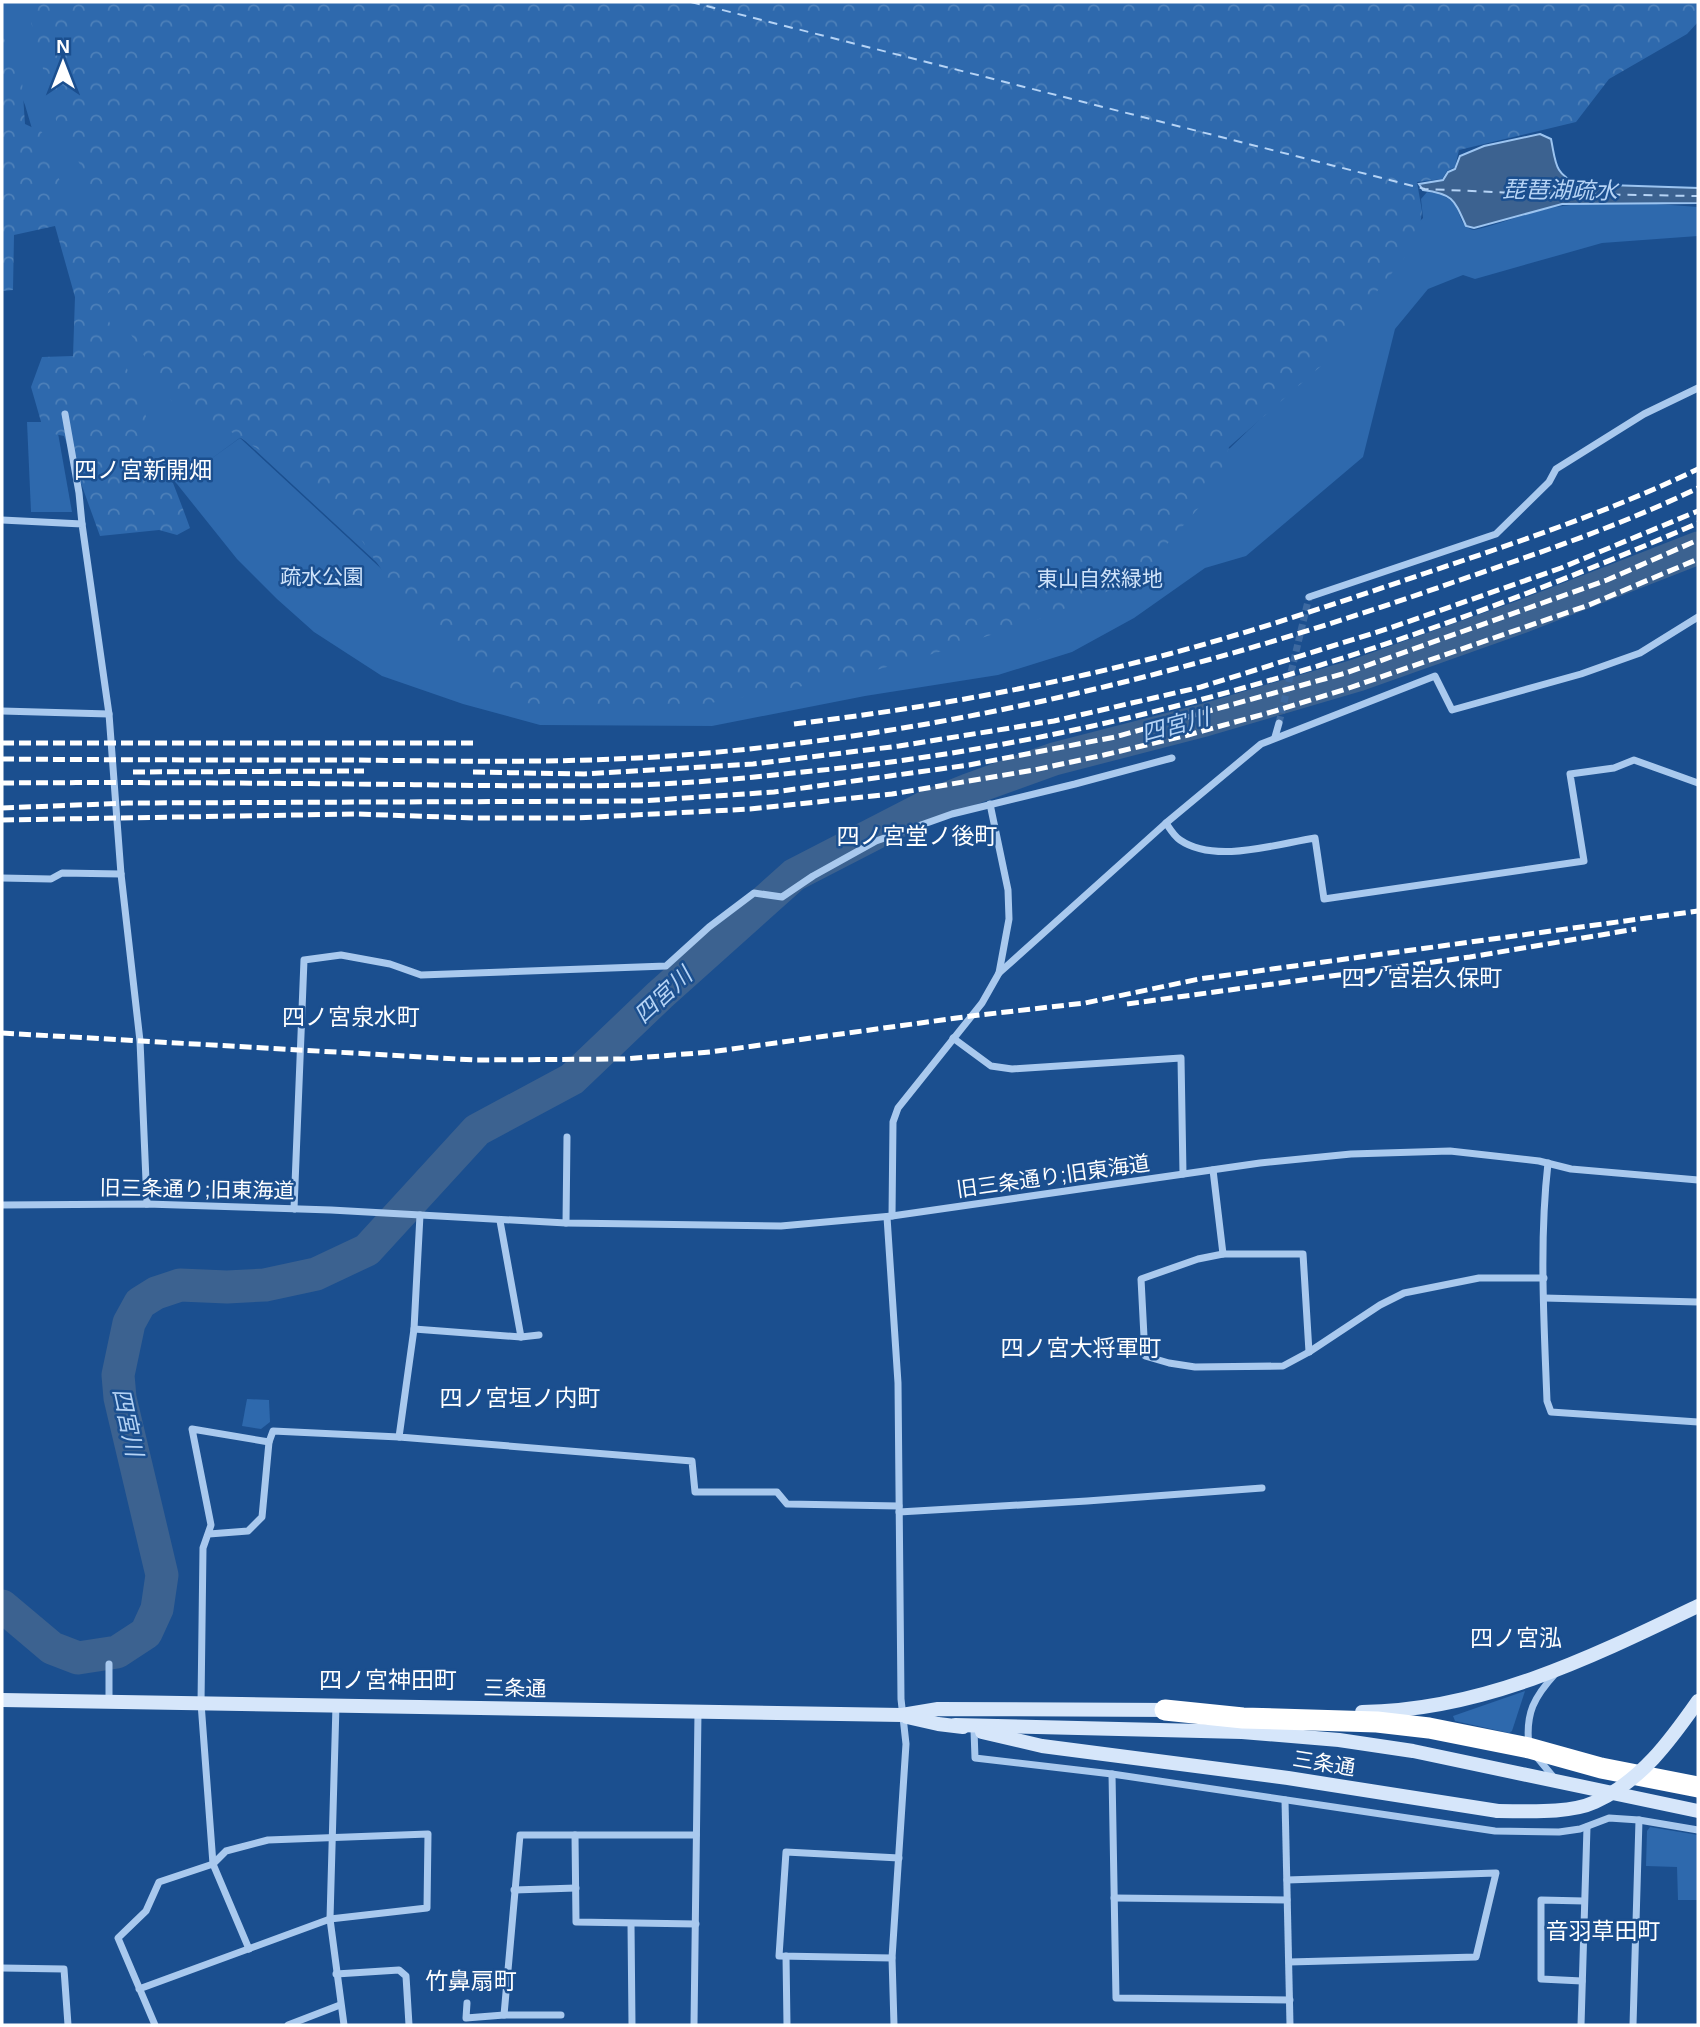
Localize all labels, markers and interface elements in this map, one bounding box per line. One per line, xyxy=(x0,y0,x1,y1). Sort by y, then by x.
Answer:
north arrow xyxy=(28,28,98,98)
text: N xyxy=(56,36,70,57)
water label: 琵琶湖疏水 xyxy=(1502,176,1621,204)
district label: 四ノ宮新開畑 xyxy=(74,457,212,483)
park label: 疏水公園 xyxy=(280,565,364,588)
park label: 東山自然緑地 xyxy=(1037,567,1163,590)
water label: 四宮川 xyxy=(1138,703,1215,746)
district label: 四ノ宮堂ノ後町 xyxy=(837,823,998,849)
water label: 四宮川 xyxy=(629,960,699,1028)
district label: 四ノ宮岩久保町 xyxy=(1342,965,1503,991)
district label: 四ノ宮泉水町 xyxy=(282,1004,420,1030)
street label: 旧三条通り;旧東海道 xyxy=(955,1151,1151,1201)
street label: 旧三条通り;旧東海道 xyxy=(99,1176,295,1202)
district label: 四ノ宮大将軍町 xyxy=(1001,1335,1162,1361)
district label: 四ノ宮垣ノ内町 xyxy=(440,1385,601,1411)
water label: 四宮川 xyxy=(108,1386,149,1461)
district label: 四ノ宮泓 xyxy=(1470,1625,1562,1651)
district label: 四ノ宮神田町 xyxy=(319,1667,457,1693)
street label: 三条通 xyxy=(483,1676,547,1700)
street label: 三条通 xyxy=(1291,1747,1357,1779)
district label: 音羽草田町 xyxy=(1546,1918,1661,1944)
district label: 竹鼻扇町 xyxy=(425,1968,517,1994)

